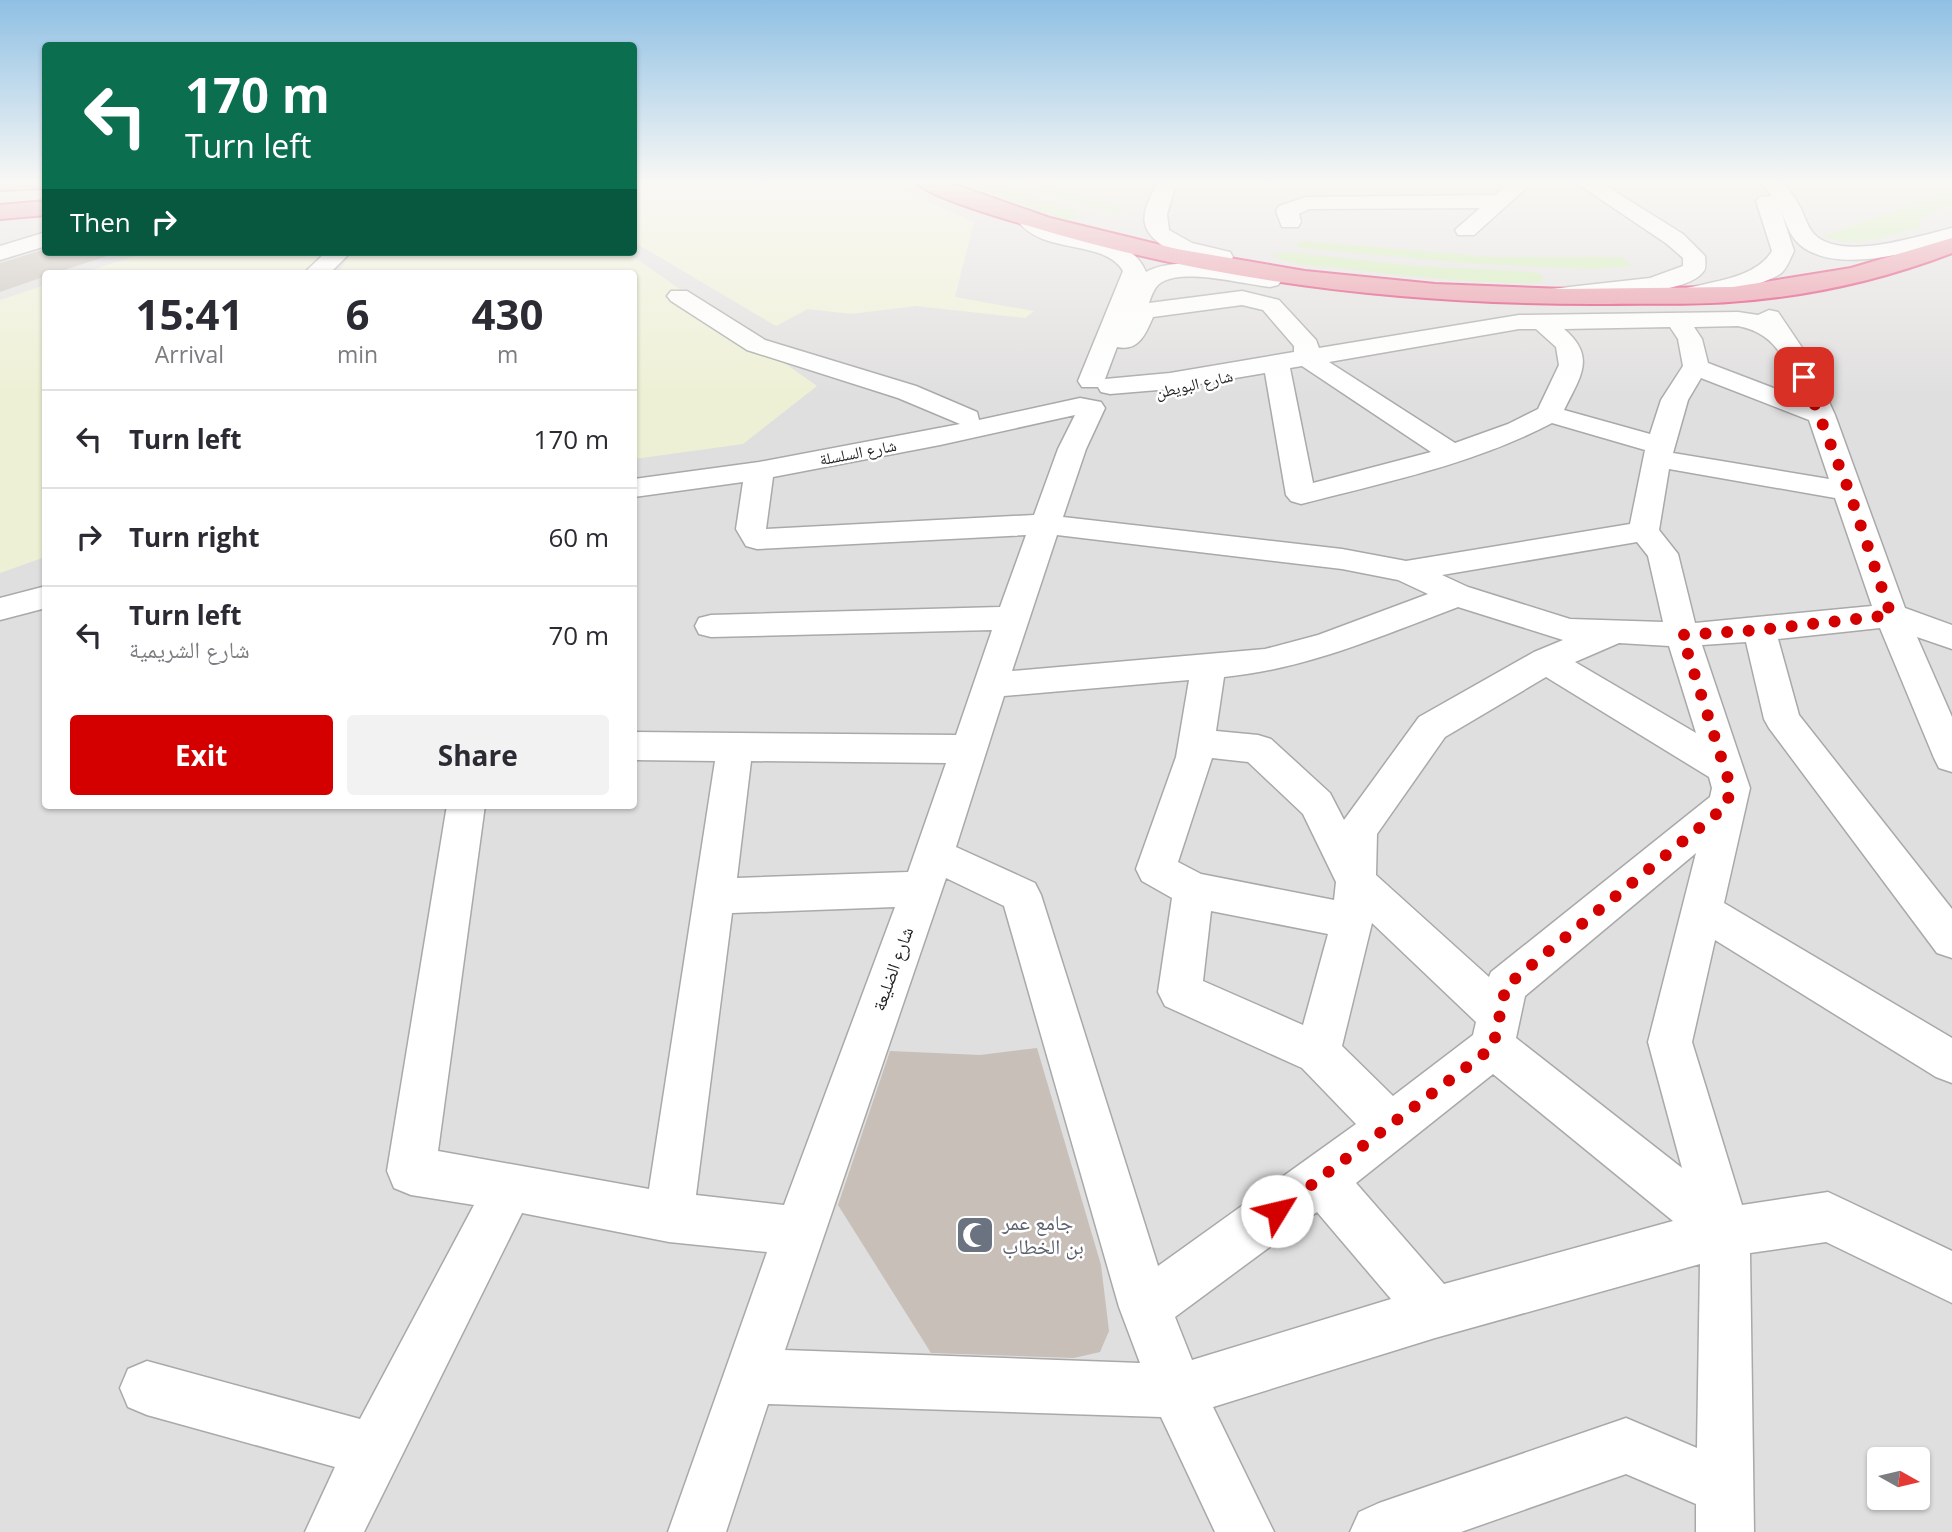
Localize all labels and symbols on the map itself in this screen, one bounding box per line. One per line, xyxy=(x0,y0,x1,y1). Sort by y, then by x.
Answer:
pin xyxy=(1774,347,1834,407)
street label: شارع البويطن xyxy=(1153,364,1235,404)
street label: شارع السلسلة xyxy=(818,434,898,470)
street label: شارع الضليعة xyxy=(866,923,918,1014)
position arrow xyxy=(1240,1174,1314,1248)
place label: جامع عمر بن الخطاب xyxy=(1001,1208,1084,1260)
mosque icon: جامع عمر بن الخطاب xyxy=(954,1214,996,1256)
north arrow xyxy=(1867,1447,1930,1510)

